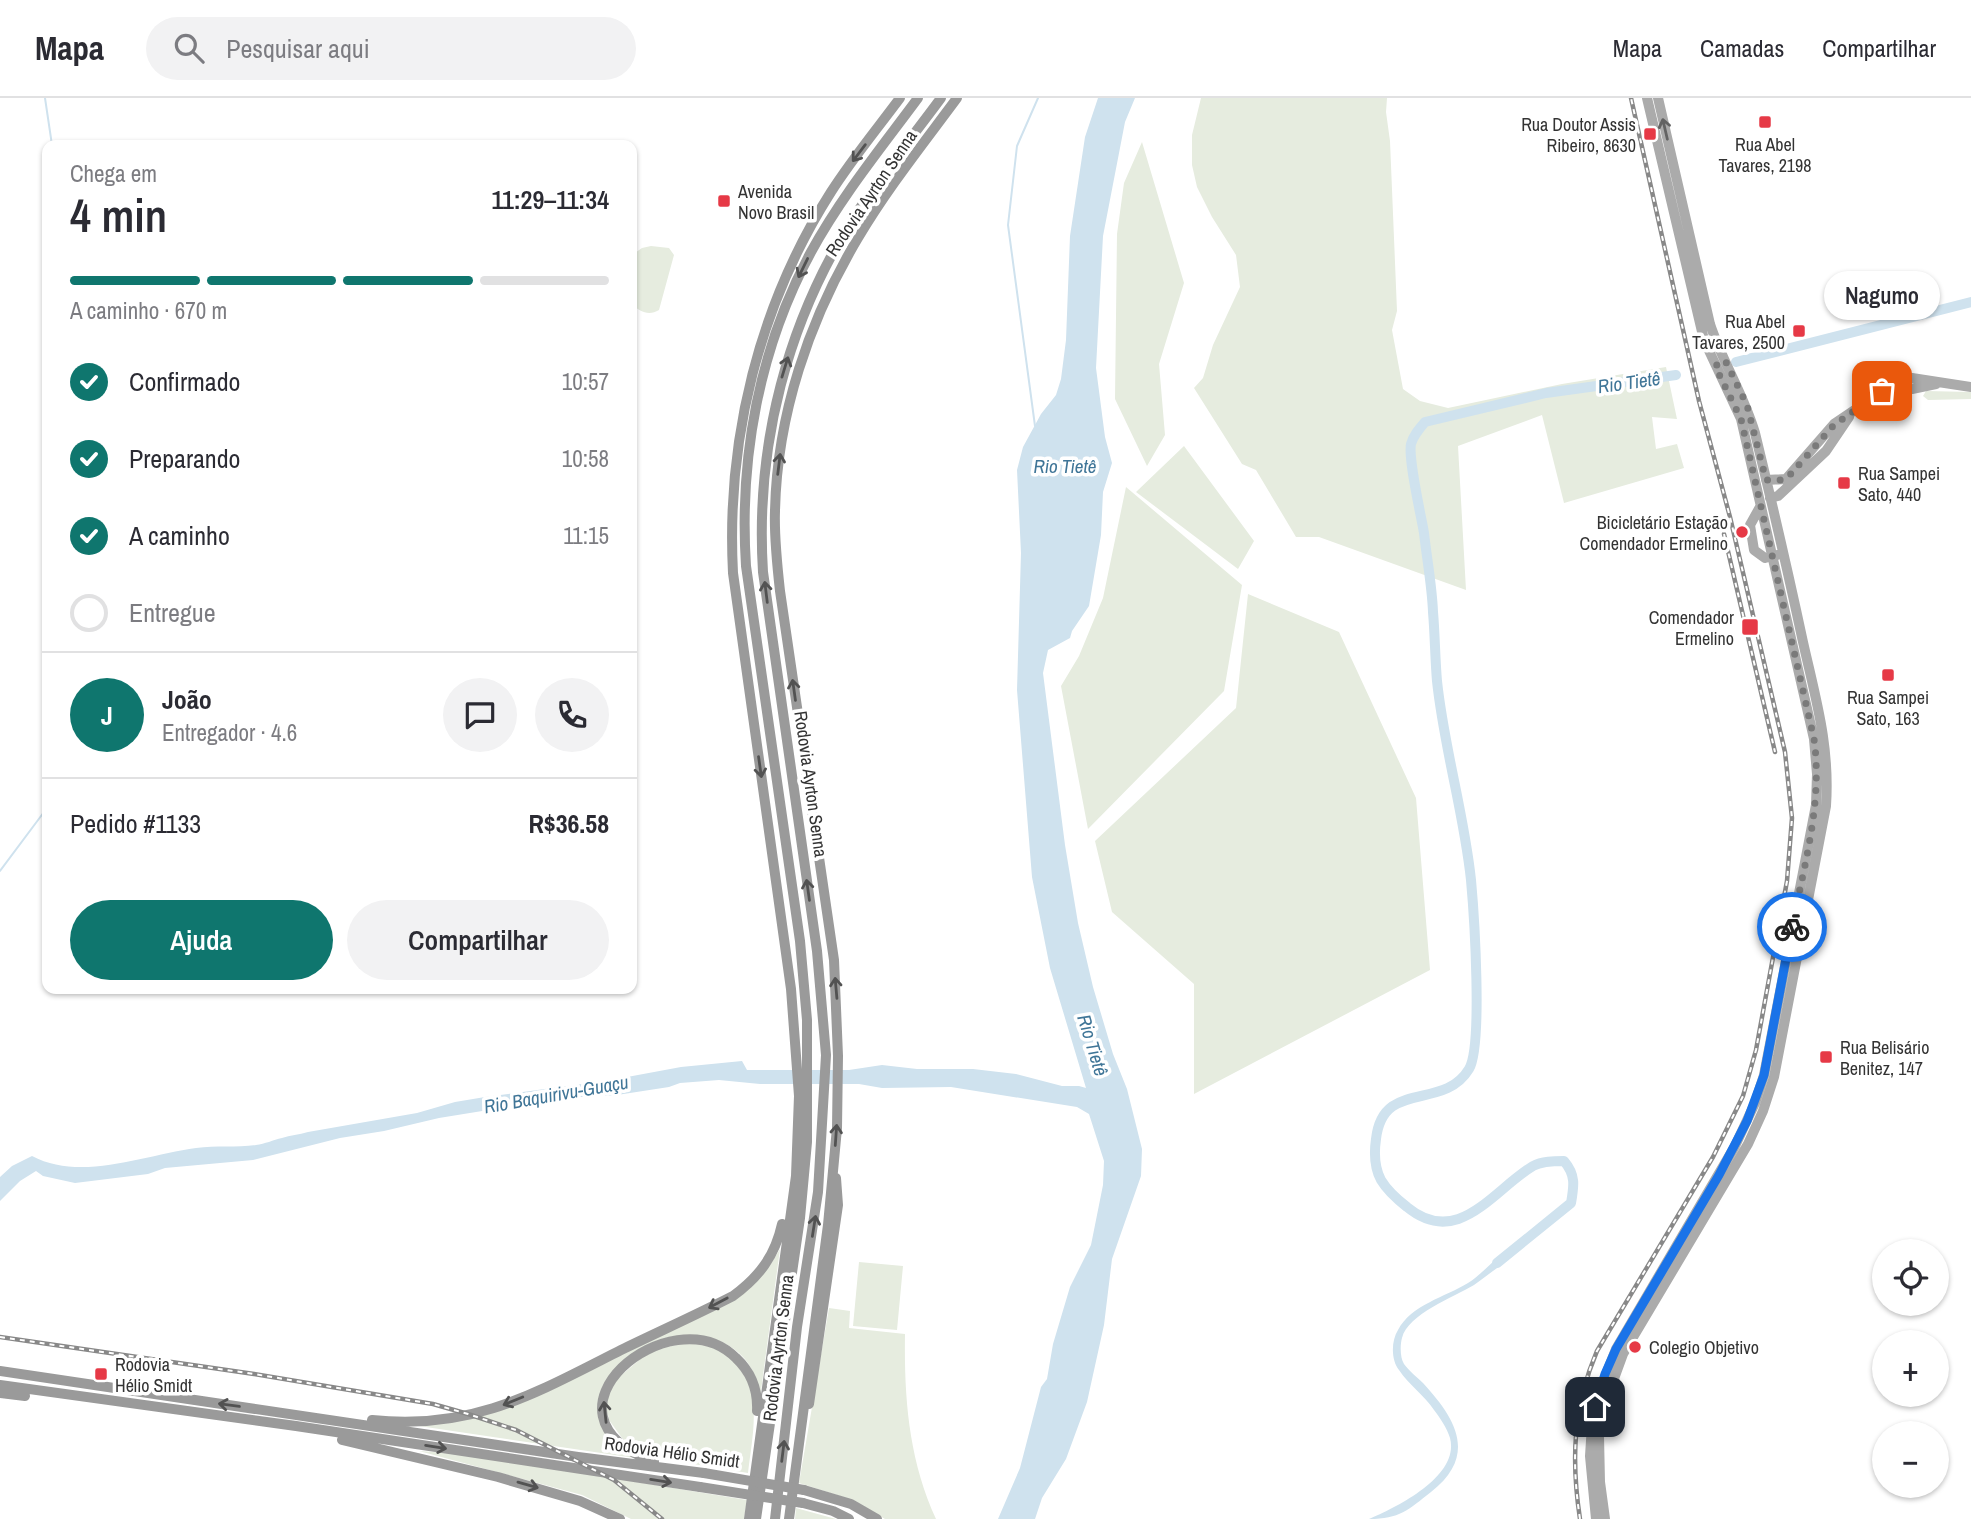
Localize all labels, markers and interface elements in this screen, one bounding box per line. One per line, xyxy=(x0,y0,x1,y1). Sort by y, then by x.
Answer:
search box xyxy=(146,17,636,80)
text: Mapa xyxy=(35,26,104,70)
icon: search xyxy=(170,29,208,67)
text: Pesquisar aqui xyxy=(226,31,370,66)
text: Mapa xyxy=(1613,32,1662,64)
text: Camadas xyxy=(1700,32,1784,64)
text: Compartilhar xyxy=(1822,32,1936,64)
place label: Rua Doutor Assis Ribeiro, 8630 xyxy=(1521,112,1636,158)
marker: Rua Abel Tavares, 2198 xyxy=(1757,114,1773,130)
one-way arrow xyxy=(1658,118,1672,141)
street label: Rodovia Ayrton Senna xyxy=(819,125,923,261)
marker: Rua Doutor Assis Ribeiro, 8630 xyxy=(1642,126,1658,142)
place label: Rua Abel Tavares, 2198 xyxy=(1718,132,1812,178)
one-way arrow xyxy=(852,143,867,161)
text: Chega em xyxy=(70,158,157,189)
place label: Avenida Novo Brasil xyxy=(737,179,814,225)
text: 11:29–11:34 xyxy=(491,182,609,217)
text: 4 min xyxy=(70,184,167,246)
marker: Avenida Novo Brasil xyxy=(716,193,732,209)
one-way arrow xyxy=(796,257,810,278)
callout: Nagumo xyxy=(1824,272,1940,321)
text: Nagumo xyxy=(1845,280,1919,311)
text: A caminho · 670 m xyxy=(70,295,227,326)
place label: Rua Abel Tavares, 2500 xyxy=(1692,309,1785,355)
marker: Rua Abel Tavares, 2500 xyxy=(1791,323,1807,339)
one-way arrow xyxy=(780,356,793,378)
pin xyxy=(1852,361,1912,421)
icon: check xyxy=(70,363,108,401)
text: Confirmado xyxy=(129,364,240,399)
water label: Rio Tietê xyxy=(1596,365,1662,399)
text: 10:57 xyxy=(562,366,609,397)
icon: bag xyxy=(1863,372,1901,410)
icon: check xyxy=(70,440,108,478)
text: Preparando xyxy=(129,441,240,476)
text: 10:58 xyxy=(562,443,609,474)
one-way arrow xyxy=(772,453,785,476)
water label: Rio Tietê xyxy=(1033,453,1097,479)
place label: Rua Sampei Sato, 440 xyxy=(1858,461,1940,507)
marker: Rua Sampei Sato, 440 xyxy=(1836,475,1852,491)
place label: Bicicletário Estação Comendador Ermelino xyxy=(1580,510,1728,556)
icon: check xyxy=(70,517,108,555)
text: A caminho xyxy=(129,518,230,553)
text: 11:15 xyxy=(563,520,609,551)
marker: Bicicletário Estação Comendador Ermelino xyxy=(1734,524,1750,540)
one-way arrow xyxy=(759,581,772,604)
text: Entregue xyxy=(129,595,216,630)
place label: Comendador Ermelino xyxy=(1649,605,1734,651)
marker: Comendador Ermelino xyxy=(1740,617,1760,637)
marker: Rua Sampei Sato, 163 xyxy=(1880,667,1896,683)
button: chat xyxy=(443,678,517,752)
button: phone xyxy=(535,678,609,752)
one-way arrow xyxy=(787,679,800,702)
text: João xyxy=(162,682,212,717)
place label: Rua Sampei Sato, 163 xyxy=(1847,685,1929,731)
text: J xyxy=(101,698,113,733)
street label: Rodovia Ayrton Senna xyxy=(788,709,834,859)
text: Entregador · 4.6 xyxy=(162,717,297,748)
one-way arrow xyxy=(753,755,766,778)
text: Pedido #1133 xyxy=(70,806,201,841)
text: R$36.58 xyxy=(528,806,609,841)
one-way arrow xyxy=(802,879,815,902)
courier xyxy=(1757,892,1827,962)
button: Ajuda xyxy=(70,900,333,980)
button: Compartilhar xyxy=(347,900,609,980)
icon: bike xyxy=(1773,908,1811,946)
one-way arrow xyxy=(829,977,842,1000)
water label: Rio Tietê xyxy=(1071,1011,1115,1079)
place label: Rua Belisário Benitez, 147 xyxy=(1840,1035,1929,1081)
marker: Rua Belisário Benitez, 147 xyxy=(1818,1049,1834,1065)
water label: Rio Baquirivu-Guaçu xyxy=(482,1068,631,1120)
one-way arrow xyxy=(830,1124,843,1147)
one-way arrow xyxy=(807,1215,820,1238)
map controls xyxy=(1872,1239,1949,1498)
button: locate xyxy=(1872,1239,1949,1316)
street label: Rodovia Ayrton Senna xyxy=(757,1273,799,1423)
one-way arrow xyxy=(708,1297,729,1311)
button: + xyxy=(1872,1330,1949,1407)
place label: Colegio Objetivo xyxy=(1649,1335,1759,1360)
marker: Colegio Objetivo xyxy=(1627,1339,1643,1355)
place label: Rodovia Hélio Smidt xyxy=(115,1352,192,1398)
marker: Rodovia Hélio Smidt xyxy=(93,1366,109,1382)
pin xyxy=(1565,1377,1625,1437)
icon: home xyxy=(1576,1388,1614,1426)
one-way arrow xyxy=(503,1396,524,1409)
one-way arrow xyxy=(218,1398,240,1411)
one-way arrow xyxy=(598,1401,611,1424)
button: − xyxy=(1872,1421,1949,1498)
street label: Rodovia Hélio Smidt xyxy=(603,1430,741,1474)
one-way arrow xyxy=(776,1440,789,1463)
one-way arrow xyxy=(425,1441,447,1454)
one-way arrow xyxy=(650,1475,672,1488)
one-way arrow xyxy=(517,1480,539,1493)

